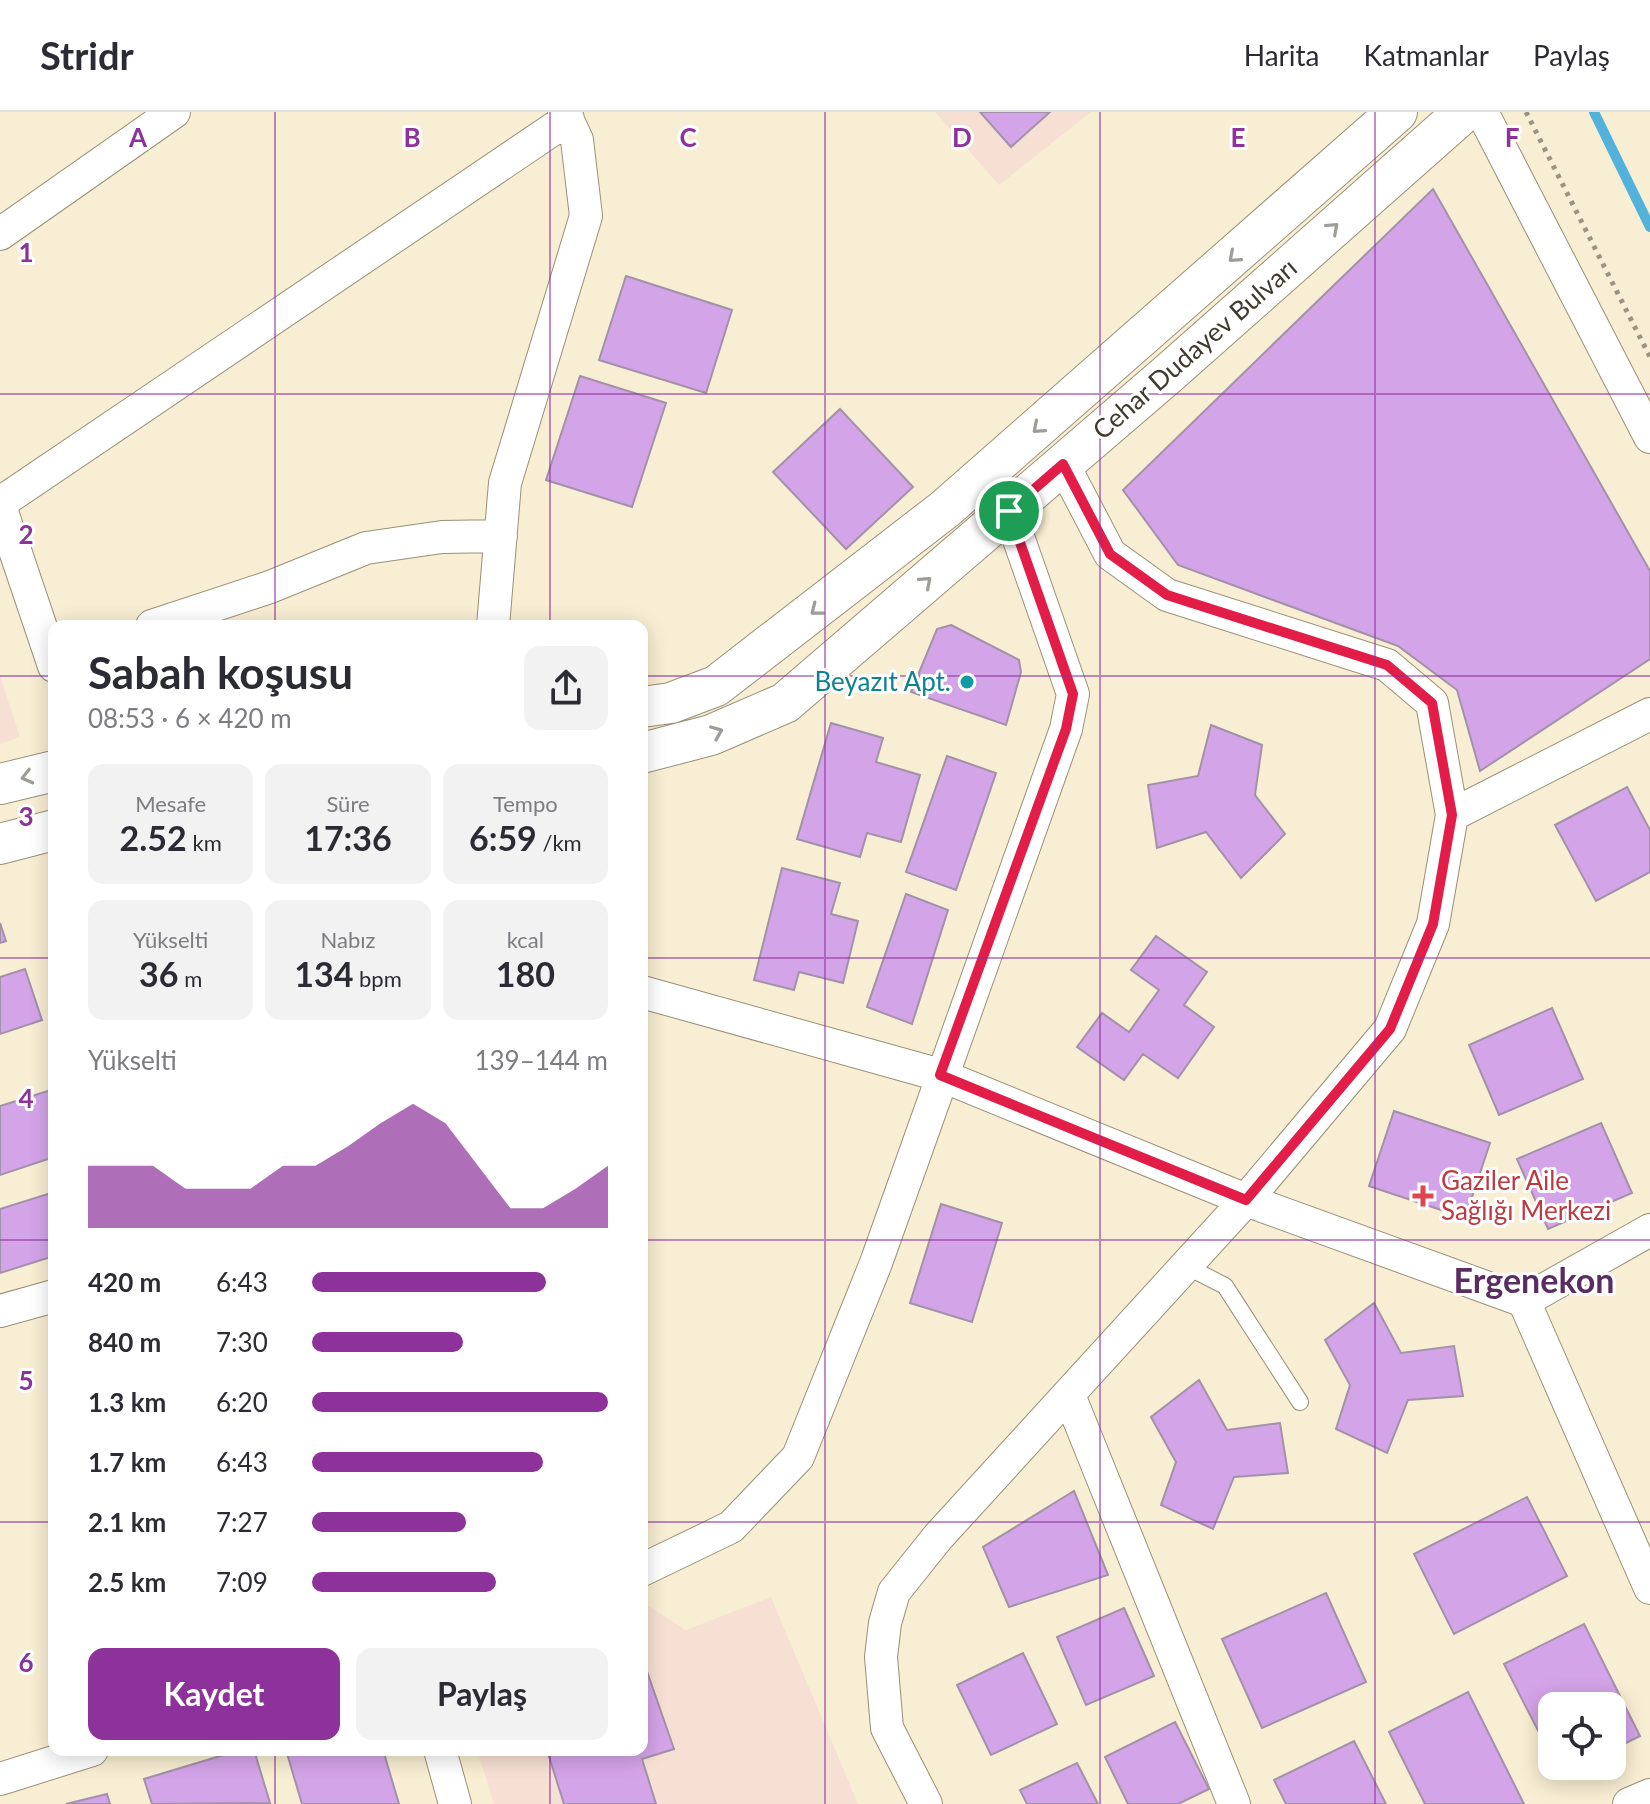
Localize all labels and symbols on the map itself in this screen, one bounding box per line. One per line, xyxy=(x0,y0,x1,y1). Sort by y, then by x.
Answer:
text: A xyxy=(128,121,148,153)
text: B xyxy=(403,121,421,153)
text: C xyxy=(679,121,697,153)
text: D xyxy=(952,121,972,153)
text: E xyxy=(1231,121,1245,153)
text: F xyxy=(1505,121,1519,153)
one-way arrow xyxy=(1324,223,1339,237)
text: 1 xyxy=(18,236,34,268)
one-way arrow xyxy=(1229,247,1244,262)
street label: Cehar Dudayev Bulvarı xyxy=(1086,251,1303,446)
one-way arrow xyxy=(1033,418,1048,432)
pin xyxy=(975,477,1043,545)
text: 2 xyxy=(18,518,34,550)
one-way arrow xyxy=(917,577,931,592)
one-way arrow xyxy=(810,601,825,615)
place label: Beyazıt Apt. xyxy=(814,665,951,697)
marker: Beyazıt Apt. xyxy=(958,673,976,691)
one-way arrow xyxy=(709,725,723,742)
one-way arrow xyxy=(20,768,34,785)
text: 3 xyxy=(18,800,34,832)
text: 4 xyxy=(18,1082,34,1114)
place label: Gaziler Aile Sağlığı Merkezi xyxy=(1441,1164,1611,1226)
marker: Gaziler Aile Sağlığı Merkezi xyxy=(1412,1185,1434,1207)
district label: Ergenekon xyxy=(1454,1259,1614,1300)
text: 5 xyxy=(18,1364,34,1396)
text: 6 xyxy=(18,1646,34,1678)

